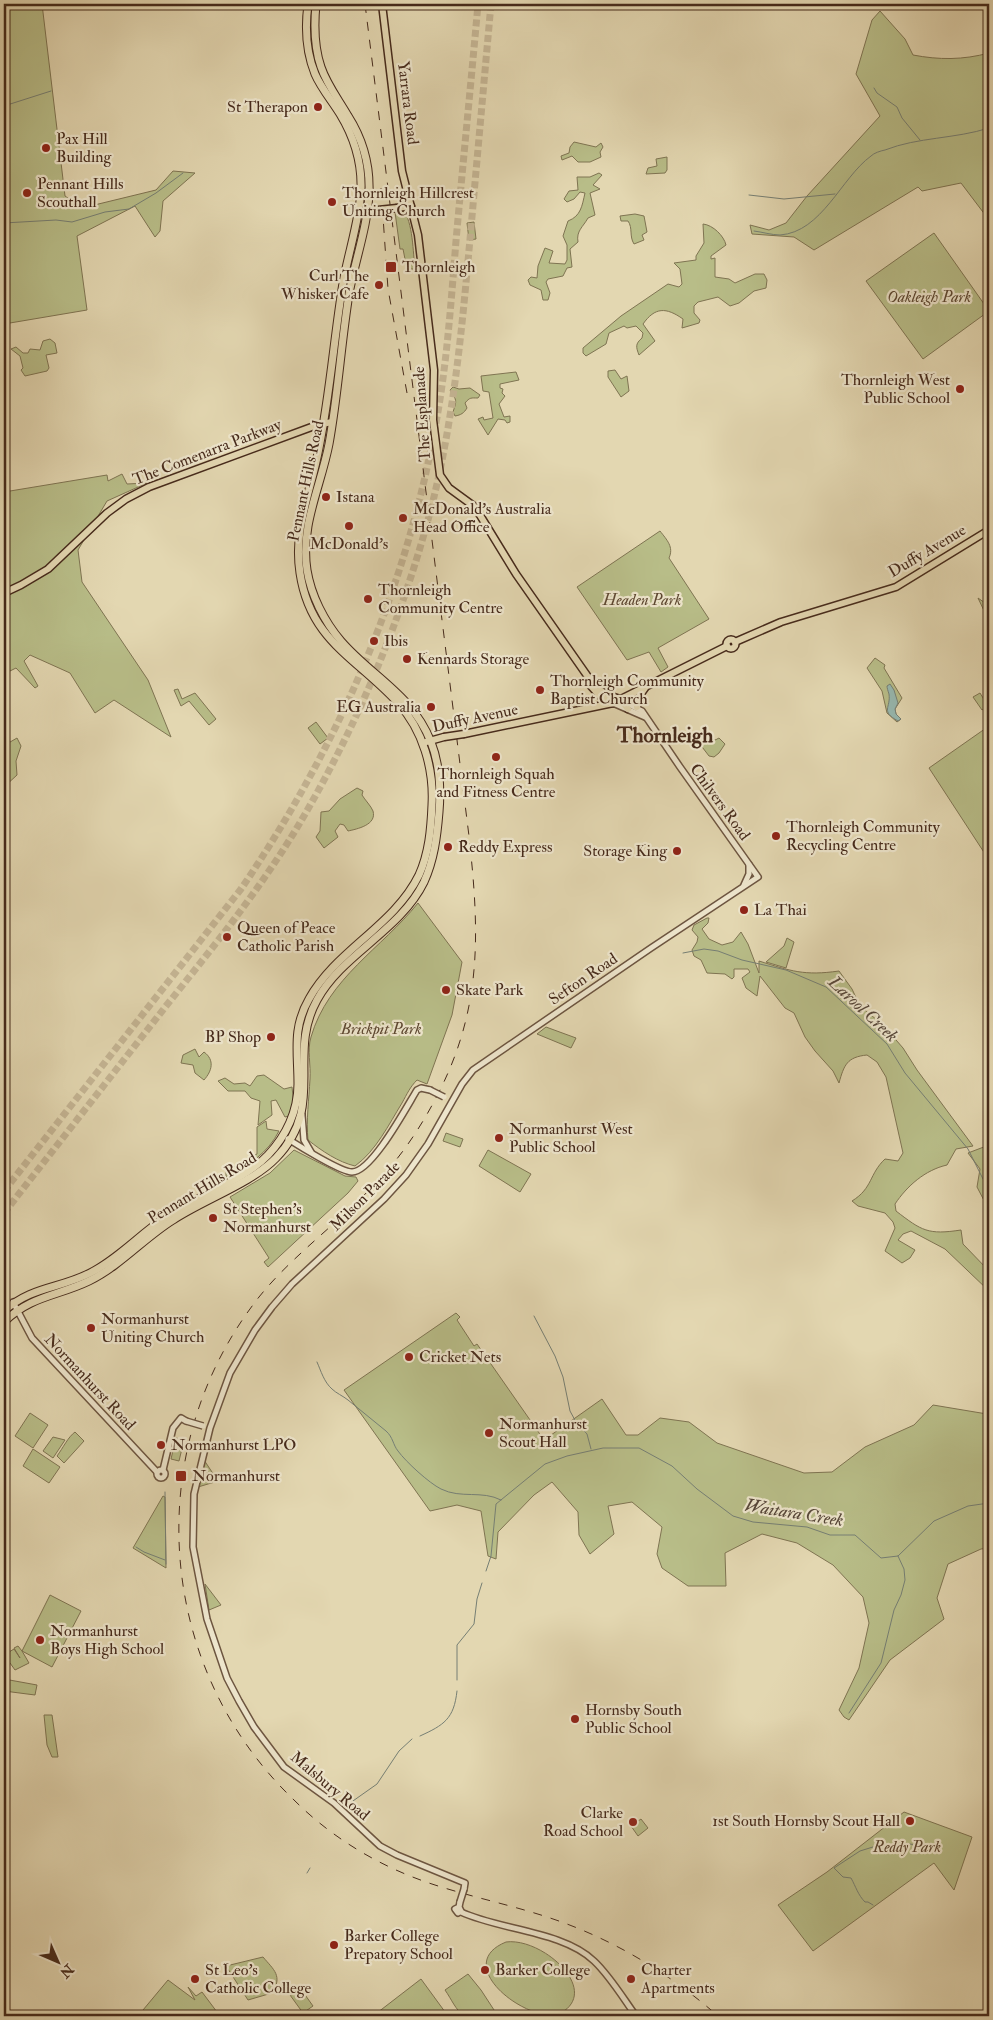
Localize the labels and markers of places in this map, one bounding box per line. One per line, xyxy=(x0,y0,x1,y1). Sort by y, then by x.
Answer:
place label: St Therapon xyxy=(227,97,308,118)
marker: St Therapon xyxy=(312,101,324,113)
place label: Pax Hill Building xyxy=(56,129,112,167)
marker: Pax Hill Building xyxy=(40,142,52,154)
place label: Pennant Hills Scouthall xyxy=(37,174,123,212)
place label: Thornleigh Hillcrest Uniting Church xyxy=(342,183,474,221)
marker: Pennant Hills Scouthall xyxy=(21,187,33,199)
marker: Thornleigh Hillcrest Uniting Church xyxy=(326,196,338,208)
place label: Thornleigh xyxy=(402,257,476,277)
marker: Thornleigh xyxy=(384,260,398,274)
place label: Curl The Whisker Cafe xyxy=(280,266,369,304)
marker: Curl The Whisker Cafe xyxy=(373,279,385,291)
place label: Thornleigh West Public School xyxy=(841,370,950,408)
marker: Thornleigh West Public School xyxy=(954,383,966,395)
place label: Istana xyxy=(336,487,375,507)
marker: Istana xyxy=(320,491,332,503)
place label: McDonald's Australia Head Office xyxy=(413,499,552,537)
marker: McDonald's Australia Head Office xyxy=(397,512,409,524)
marker: McDonald's xyxy=(343,520,355,532)
place label: McDonald's xyxy=(310,534,388,554)
place label: Thornleigh Community Centre xyxy=(378,580,503,618)
marker: Thornleigh Community Centre xyxy=(362,593,374,605)
place label: Ibis xyxy=(384,631,408,651)
marker: Ibis xyxy=(368,635,380,647)
place label: Kennards Storage xyxy=(417,649,529,669)
marker: Kennards Storage xyxy=(401,653,413,665)
place label: Thornleigh Community Baptist Church xyxy=(550,671,705,710)
marker: Thornleigh Community Baptist Church xyxy=(534,684,546,696)
place label: EG Australia xyxy=(336,697,421,717)
marker: EG Australia xyxy=(425,701,437,713)
marker: Thornleigh Squah and Fitness Centre xyxy=(490,751,502,763)
place label: Thornleigh Squah and Fitness Centre xyxy=(437,764,556,802)
place label: Thornleigh Community Recycling Centre xyxy=(786,817,941,855)
marker: Thornleigh Community Recycling Centre xyxy=(770,830,782,842)
place label: Reddy Express xyxy=(458,837,552,858)
marker: Reddy Express xyxy=(442,841,454,853)
place label: Storage King xyxy=(583,841,668,861)
marker: Storage King xyxy=(671,845,683,857)
place label: La Thai xyxy=(754,900,807,920)
marker: La Thai xyxy=(738,904,750,916)
place label: Queen of Peace Catholic Parish xyxy=(237,918,336,956)
marker: Queen of Peace Catholic Parish xyxy=(221,931,233,943)
place label: Skate Park xyxy=(456,980,524,1000)
marker: Skate Park xyxy=(440,984,452,996)
place label: BP Shop xyxy=(205,1027,261,1048)
marker: BP Shop xyxy=(265,1031,277,1043)
place label: Normanhurst West Public School xyxy=(509,1119,633,1157)
marker: Normanhurst West Public School xyxy=(493,1132,505,1144)
place label: St Stephen's Normanhurst xyxy=(223,1199,311,1237)
marker: St Stephen's Normanhurst xyxy=(207,1212,219,1224)
place label: Normanhurst Uniting Church xyxy=(101,1309,205,1347)
marker: Normanhurst Uniting Church xyxy=(85,1322,97,1334)
place label: Cricket Nets xyxy=(419,1347,501,1367)
marker: Cricket Nets xyxy=(403,1351,415,1363)
place label: Normanhurst Scout Hall xyxy=(499,1414,587,1452)
marker: Normanhurst Scout Hall xyxy=(483,1427,495,1439)
place label: Normanhurst LPO xyxy=(171,1435,296,1455)
marker: Normanhurst LPO xyxy=(155,1439,167,1451)
place label: Normanhurst xyxy=(192,1466,280,1486)
marker: Normanhurst xyxy=(174,1469,188,1483)
place label: Normanhurst Boys High School xyxy=(50,1621,164,1659)
marker: Normanhurst Boys High School xyxy=(34,1634,46,1646)
place label: Hornsby South Public School xyxy=(585,1700,682,1738)
marker: Hornsby South Public School xyxy=(569,1713,581,1725)
place label: Clarke Road School xyxy=(543,1803,623,1841)
place label: 1st South Hornsby Scout Hall xyxy=(712,1811,900,1831)
marker: 1st South Hornsby Scout Hall xyxy=(904,1815,916,1827)
marker: Clarke Road School xyxy=(627,1816,639,1828)
place label: Barker College Prepatory School xyxy=(344,1926,453,1965)
marker: Barker College Prepatory School xyxy=(328,1939,340,1951)
place label: St Leo's Catholic College xyxy=(205,1960,312,1998)
place label: Barker College xyxy=(495,1960,590,1980)
place label: Charter Apartments xyxy=(640,1960,715,1999)
marker: Barker College xyxy=(479,1964,491,1976)
marker: St Leo's Catholic College xyxy=(189,1973,201,1985)
marker: Charter Apartments xyxy=(625,1973,637,1985)

